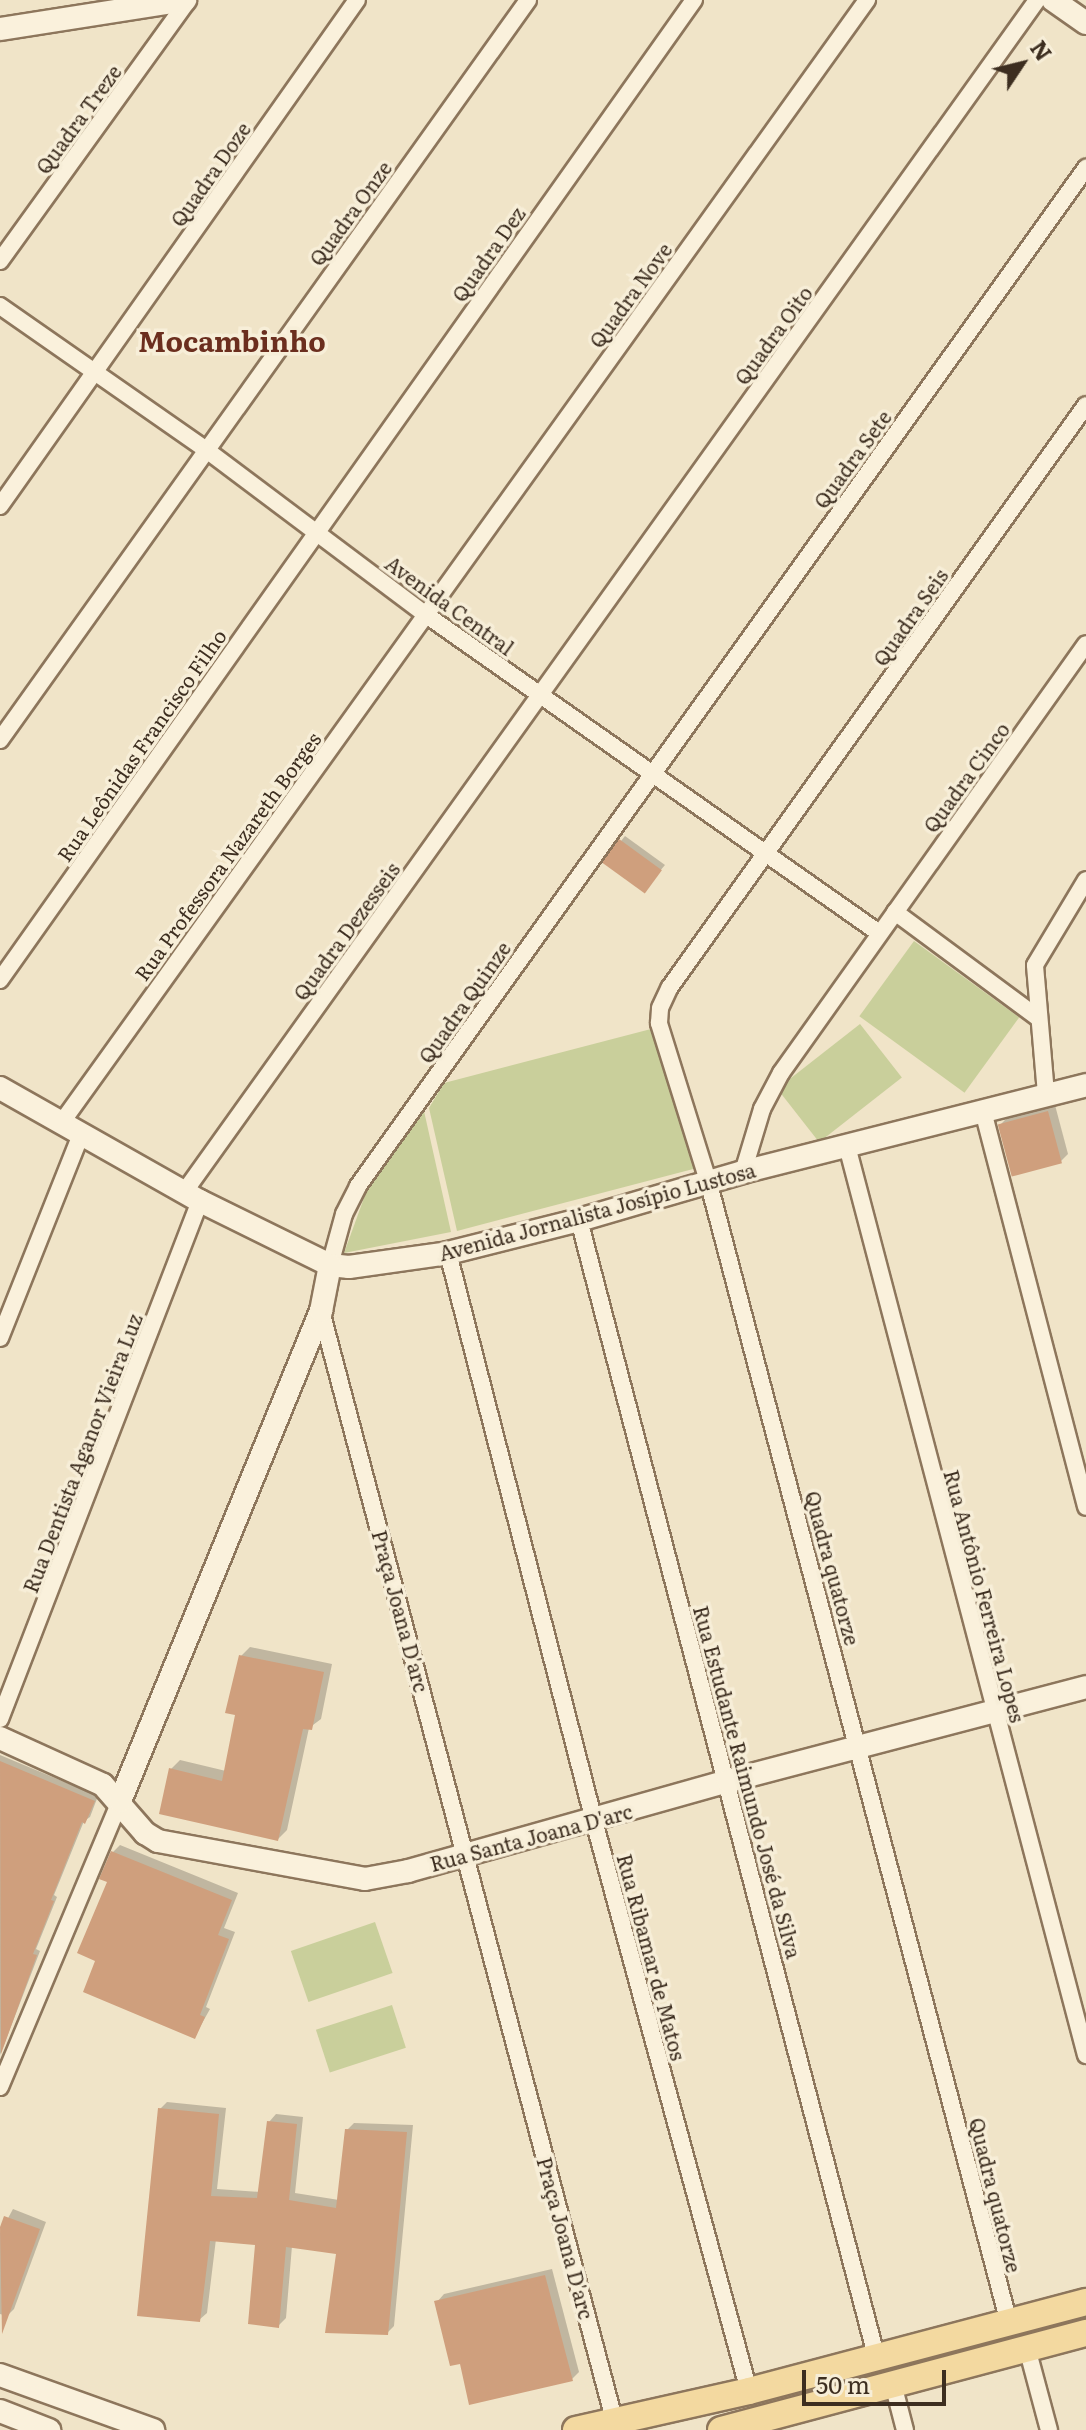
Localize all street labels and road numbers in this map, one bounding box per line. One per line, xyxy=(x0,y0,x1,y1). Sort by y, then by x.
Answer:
street label: Quadra Treze xyxy=(30,60,126,178)
street label: Quadra Doze xyxy=(165,117,255,231)
street label: Quadra Onze xyxy=(304,156,396,270)
street label: Quadra Dez xyxy=(447,202,529,306)
street label: Quadra Nove xyxy=(584,238,676,352)
street label: Quadra Oito xyxy=(729,281,817,389)
street label: Quadra Sete xyxy=(808,405,896,513)
street label: Avenida Central xyxy=(381,550,519,660)
street label: Quadra Seis xyxy=(868,564,952,670)
street label: Rua Leônidas Francisco Filho xyxy=(51,624,231,866)
street label: Quadra Cinco xyxy=(918,717,1014,837)
street label: Rua Professora Nazareth Borges xyxy=(129,727,325,985)
street label: Quadra Dezesseis xyxy=(288,857,404,1005)
street label: Quadra Quinze xyxy=(413,937,515,1067)
street label: Avenida Jornalista Josípio Lustosa xyxy=(436,1157,758,1265)
street label: Rua Dentista Aganor Vieira Luz xyxy=(18,1310,146,1596)
street label: Rua Antônio Ferreira Lopes xyxy=(940,1467,1030,1725)
street label: Quadra quatorze xyxy=(801,1488,865,1648)
street label: Praça Joana D'arc xyxy=(368,1527,434,1695)
street label: Rua Estudante Raimundo José da Silva xyxy=(689,1603,807,1961)
street label: Rua Santa Joana D'arc xyxy=(427,1798,635,1876)
street label: Rua Ribamar de Matos xyxy=(613,1851,691,2063)
street label: Quadra quatorze xyxy=(965,2115,1027,2275)
street label: Praça Joana D'arc xyxy=(533,2154,599,2322)

